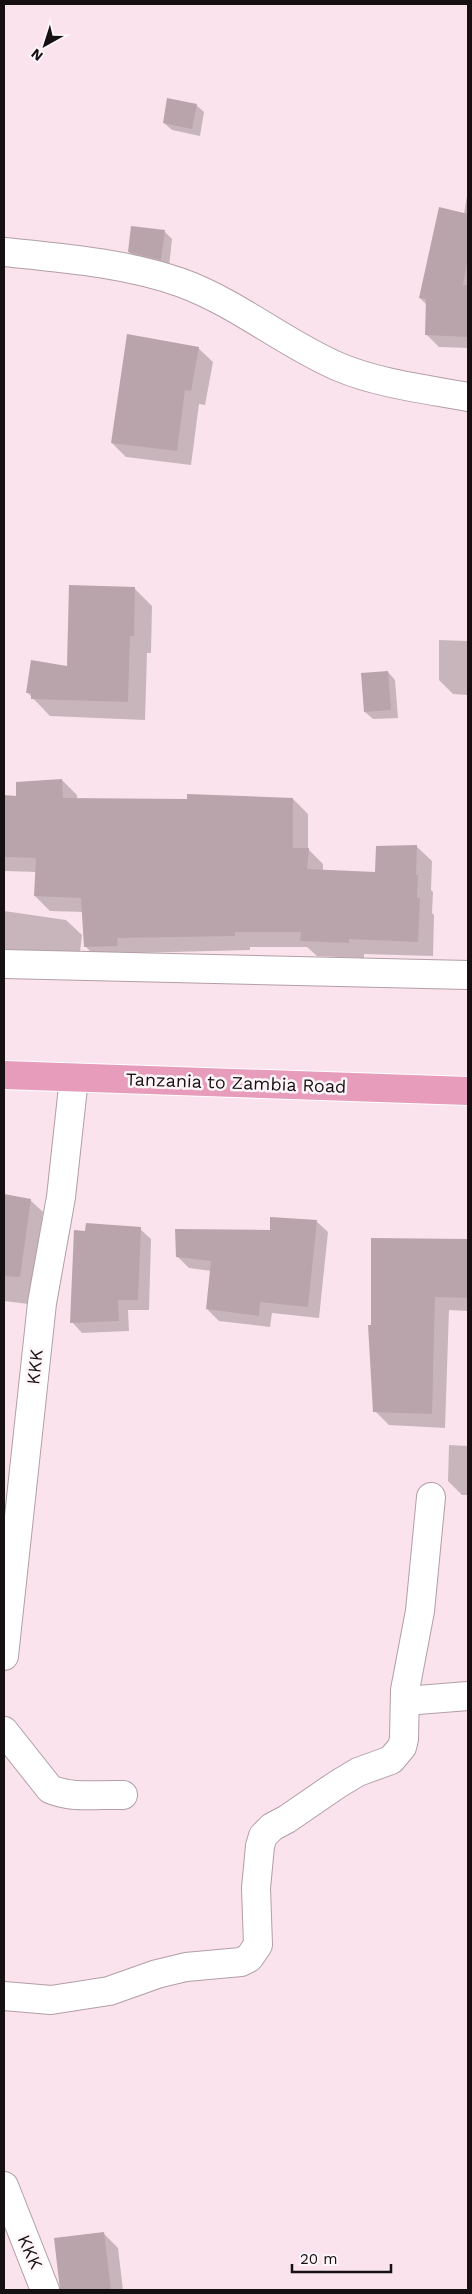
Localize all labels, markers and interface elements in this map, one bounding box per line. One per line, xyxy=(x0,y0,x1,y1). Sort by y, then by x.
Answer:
north arrow xyxy=(20,20,70,70)
text: N xyxy=(28,46,46,65)
street label: Tanzania to Zambia Road xyxy=(125,1068,347,1097)
street label: KKK xyxy=(22,1348,47,1386)
street label: KKK xyxy=(14,2231,47,2272)
scale bar xyxy=(292,2242,391,2274)
text: 20 m xyxy=(300,2250,338,2268)

